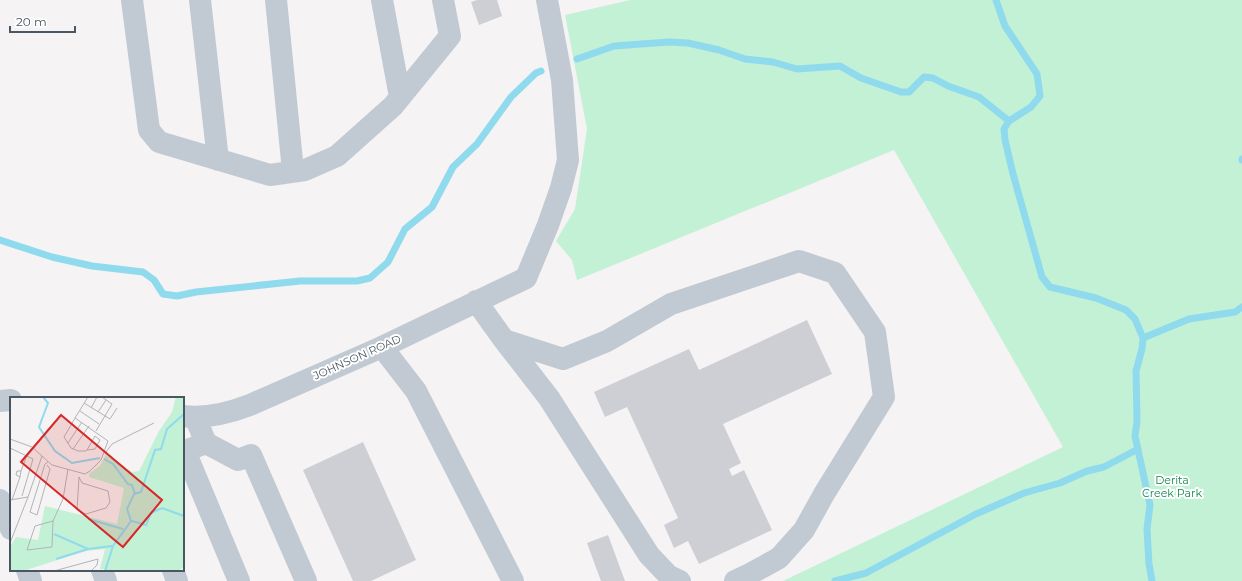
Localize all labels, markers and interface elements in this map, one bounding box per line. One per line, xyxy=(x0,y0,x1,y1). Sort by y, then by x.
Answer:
scale bar xyxy=(10,8,75,34)
text: 20 m xyxy=(16,14,47,29)
street label: JOHNSON ROAD xyxy=(310,331,403,383)
inset map xyxy=(10,397,184,571)
park label: Derita Creek Park xyxy=(1142,473,1202,500)

